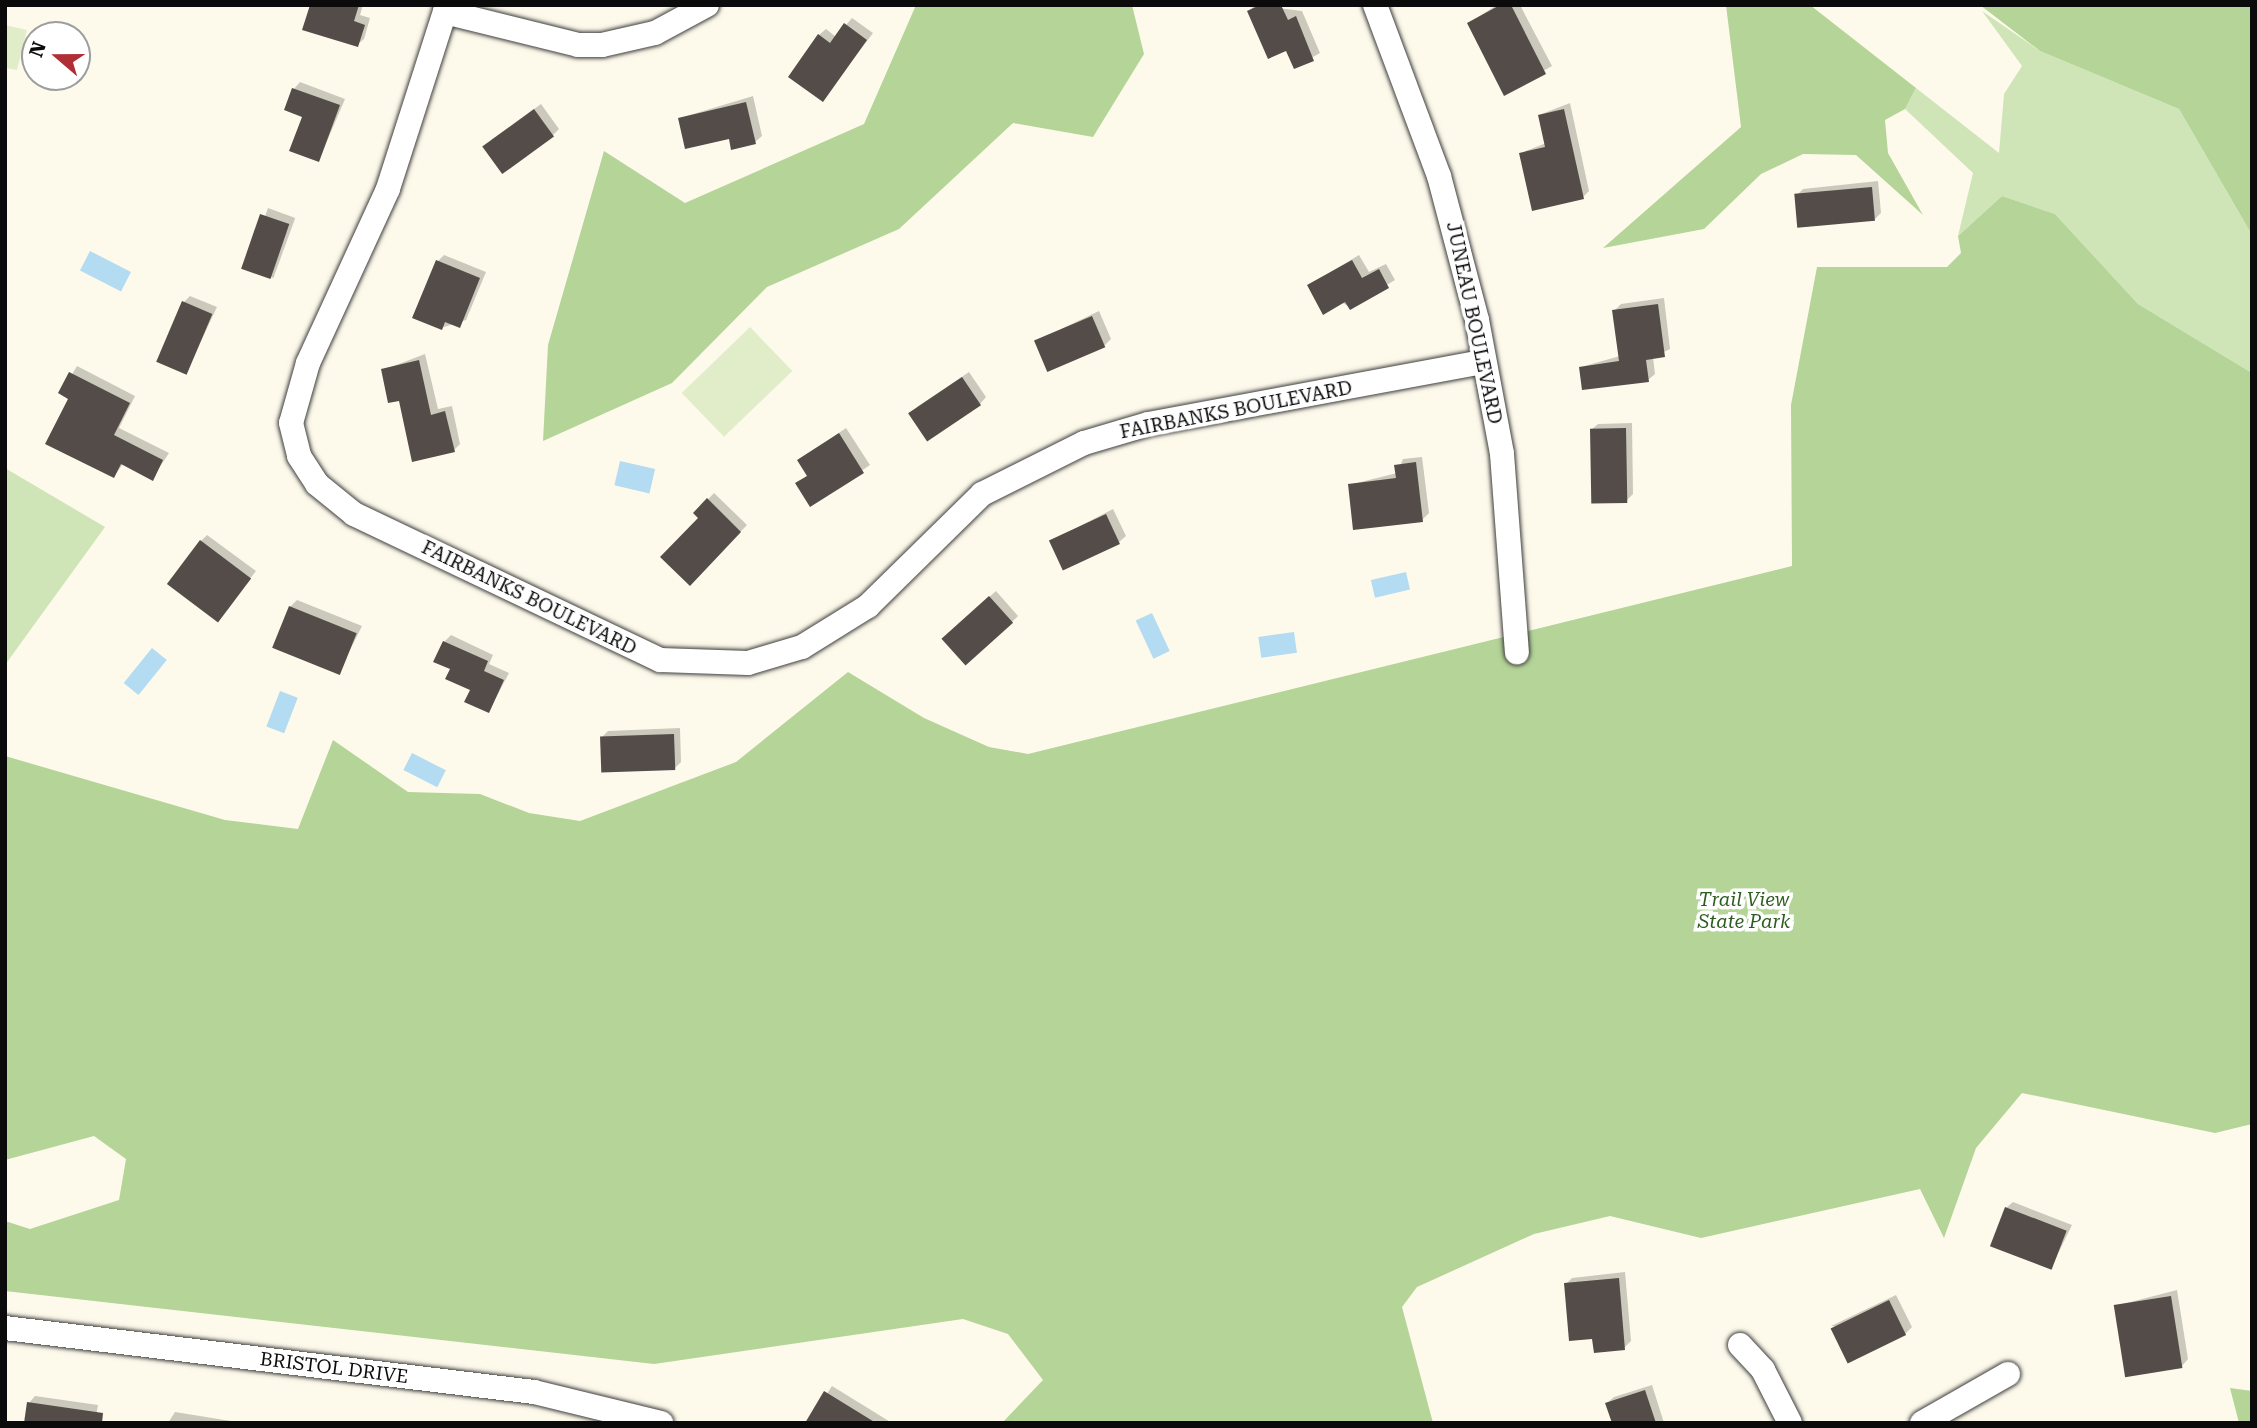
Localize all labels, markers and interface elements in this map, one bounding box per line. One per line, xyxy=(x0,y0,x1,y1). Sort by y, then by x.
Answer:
north arrow xyxy=(21,21,91,91)
text: N xyxy=(24,39,51,60)
street label: JUNEAU BOULEVARD xyxy=(1441,220,1507,426)
street label: FAIRBANKS BOULEVARD xyxy=(1118,376,1354,444)
street label: FAIRBANKS BOULEVARD xyxy=(418,536,640,660)
park label: Trail View State Park xyxy=(1698,889,1790,933)
street label: BRISTOL DRIVE xyxy=(259,1348,409,1388)

